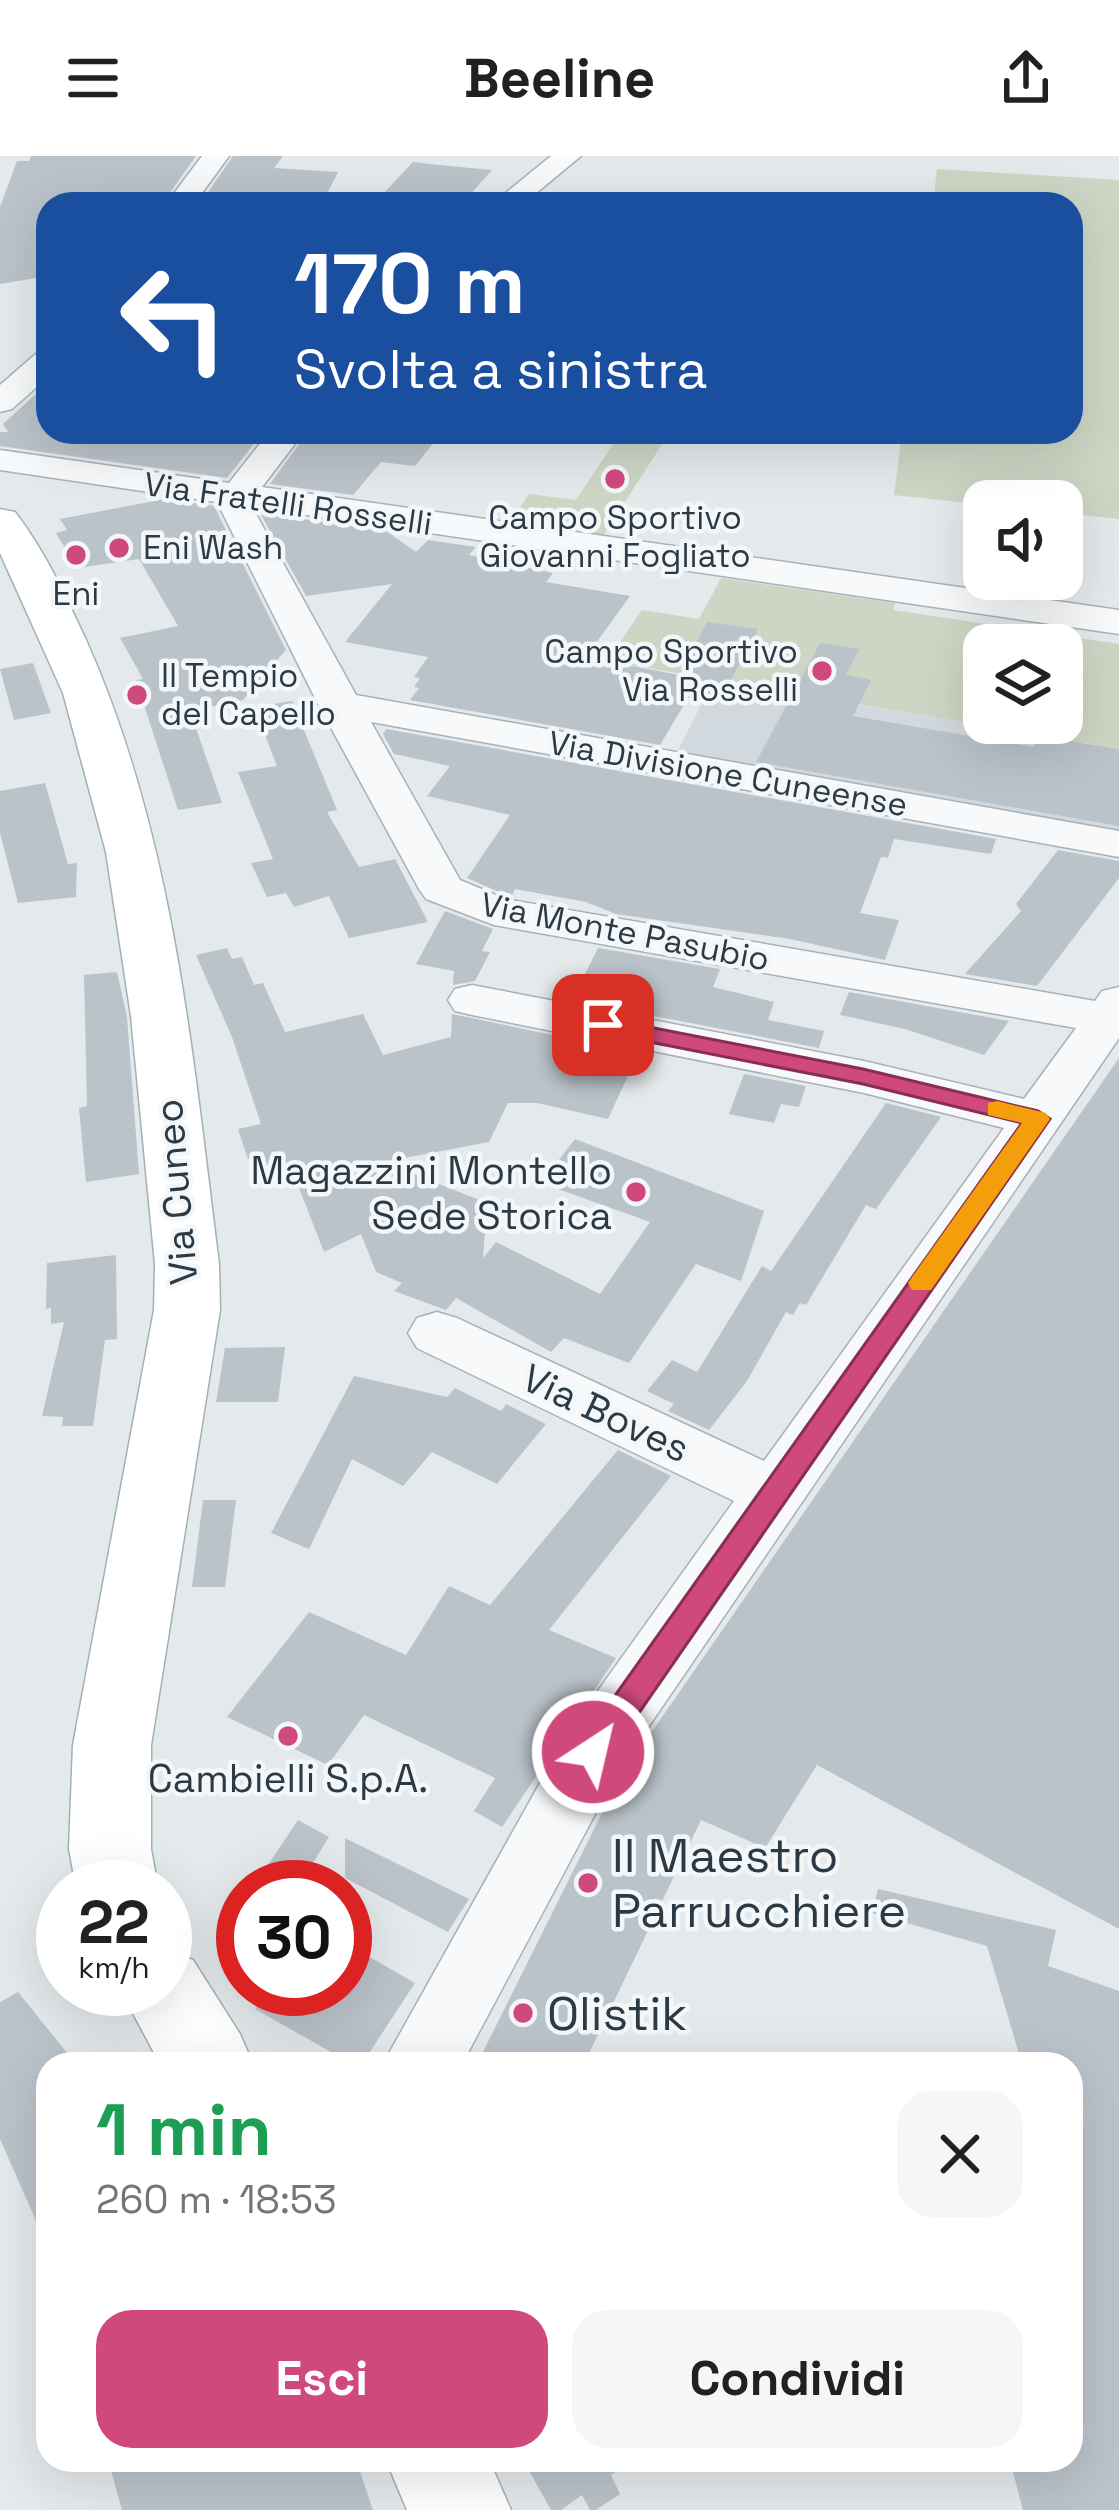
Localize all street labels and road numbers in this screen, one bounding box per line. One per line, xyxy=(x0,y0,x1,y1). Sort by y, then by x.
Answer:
street label: Via Fratelli Rosselli xyxy=(141,463,435,545)
street label: Via Divisione Cuneense xyxy=(545,722,911,826)
street label: Via Monte Pasubio xyxy=(477,883,773,981)
street label: Via Cuneo xyxy=(143,1097,209,1287)
street label: Via Boves xyxy=(514,1353,698,1473)

